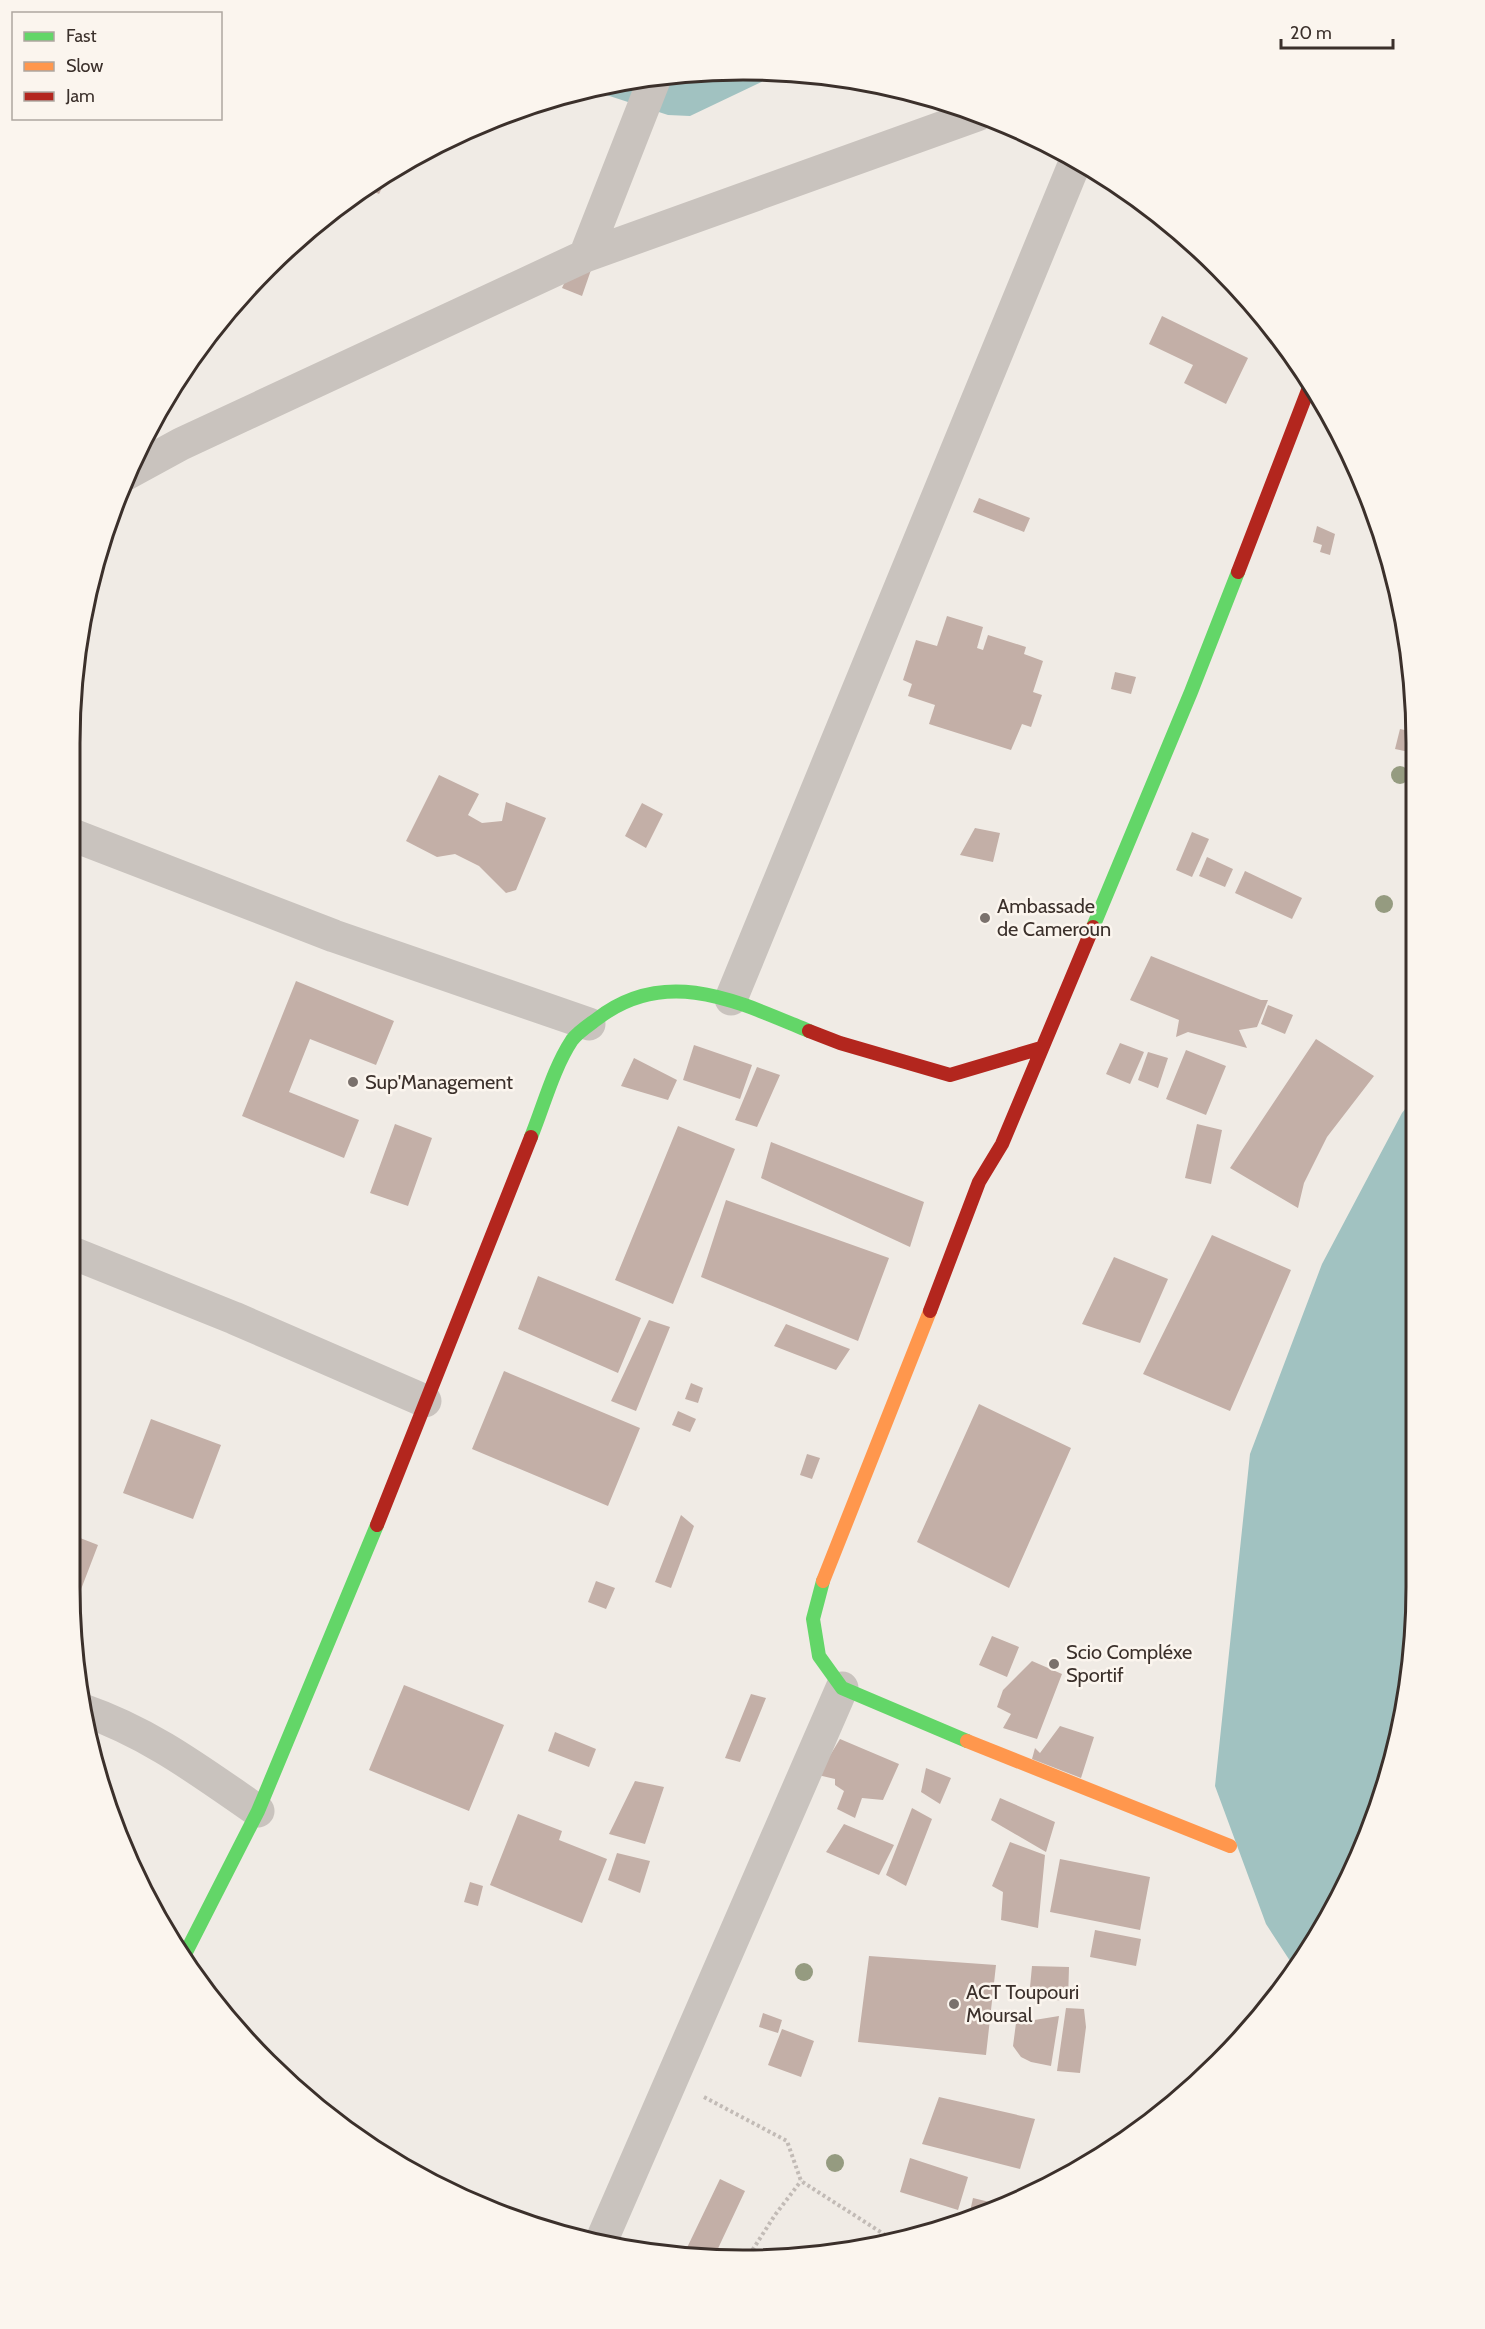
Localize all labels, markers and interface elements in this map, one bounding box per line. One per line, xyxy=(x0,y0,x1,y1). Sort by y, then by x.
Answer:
legend xyxy=(12,12,222,120)
scale bar xyxy=(1281,12,1394,50)
text: 20 m xyxy=(1290,22,1332,44)
text: Fast xyxy=(66,25,97,47)
text: Slow xyxy=(66,55,103,77)
text: Jam xyxy=(65,85,95,107)
place label: Ambassade de Cameroun xyxy=(997,894,1111,941)
marker: Ambassade de Cameroun xyxy=(978,911,992,925)
place label: Sup'Management xyxy=(365,1070,513,1094)
marker: Sup'Management xyxy=(346,1075,360,1089)
place label: Scio Compléxe Sportif xyxy=(1066,1640,1192,1687)
marker: Scio Compléxe Sportif xyxy=(1047,1657,1061,1671)
place label: ACT Toupouri Moursal xyxy=(966,1980,1079,2027)
marker: ACT Toupouri Moursal xyxy=(947,1997,961,2011)

